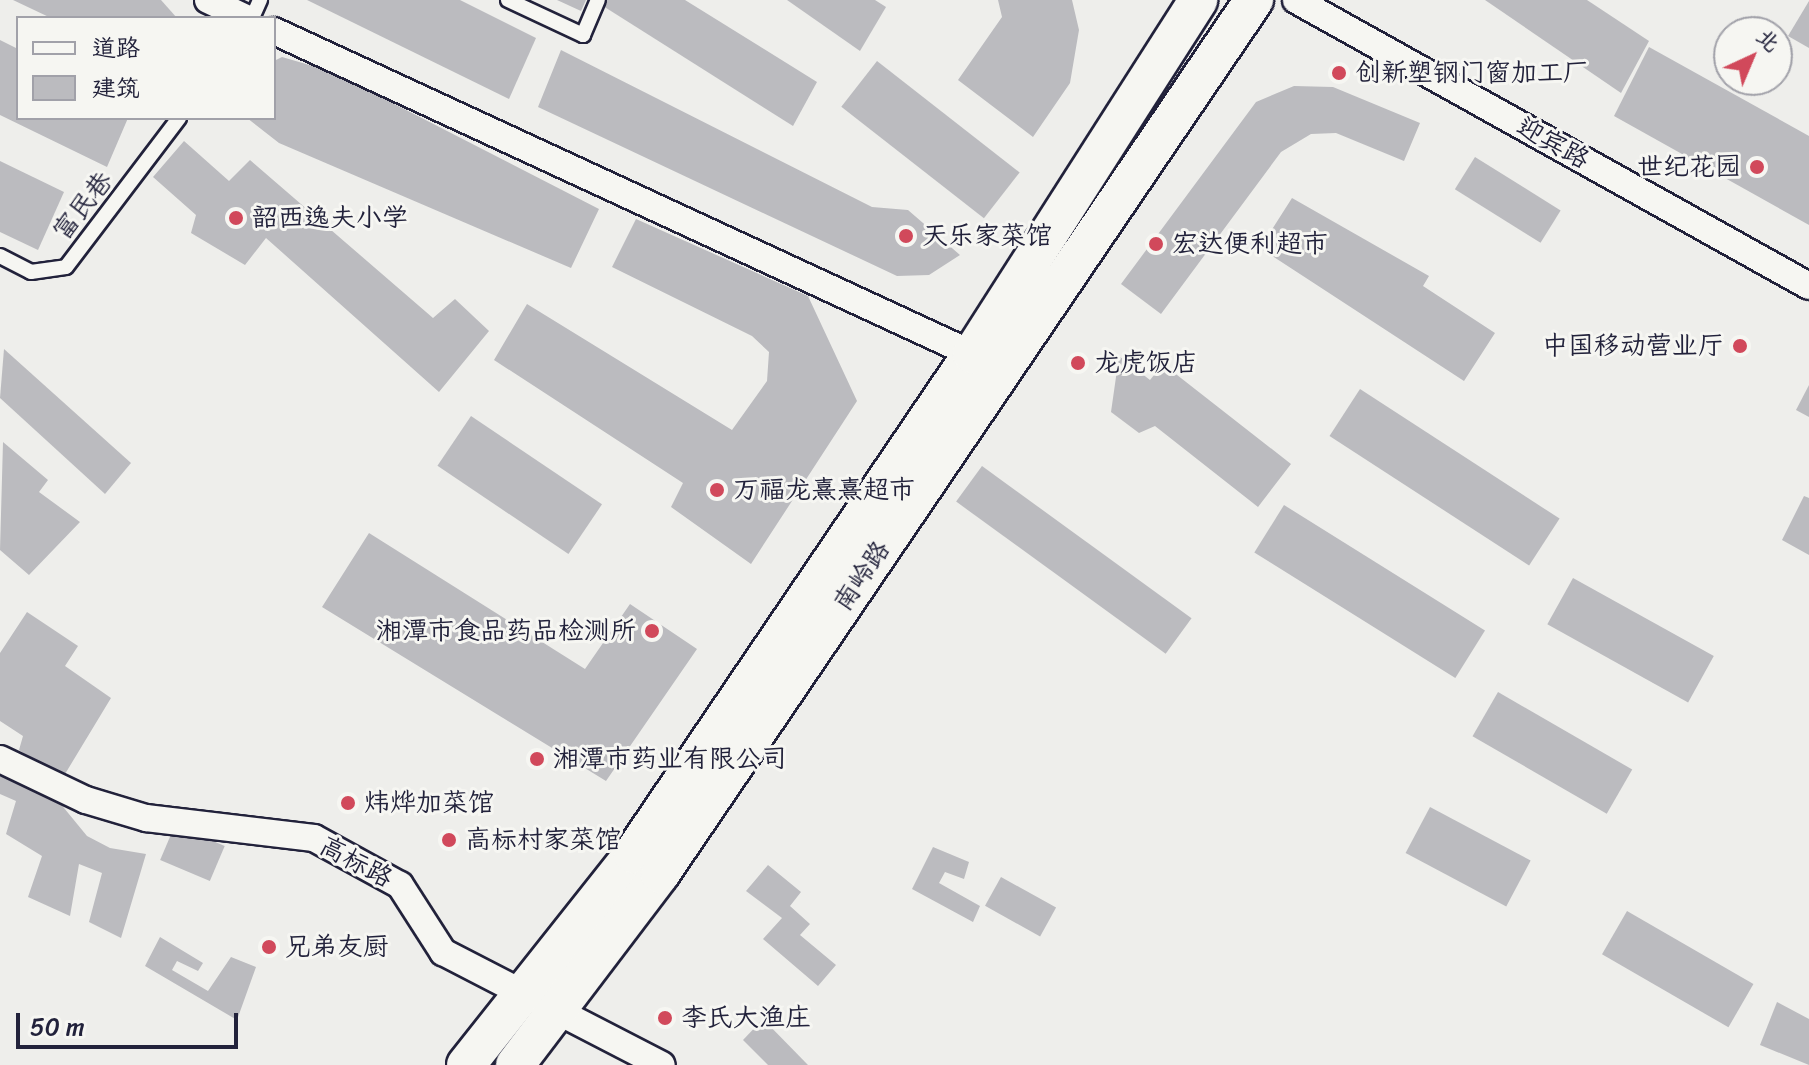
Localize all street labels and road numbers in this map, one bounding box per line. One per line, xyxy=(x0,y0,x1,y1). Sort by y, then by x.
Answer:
street label: 迎宾路 xyxy=(1511,110,1595,176)
street label: 富民巷 xyxy=(47,166,119,246)
street label: 南岭路 xyxy=(827,535,897,617)
street label: 高标路 xyxy=(314,830,398,894)

